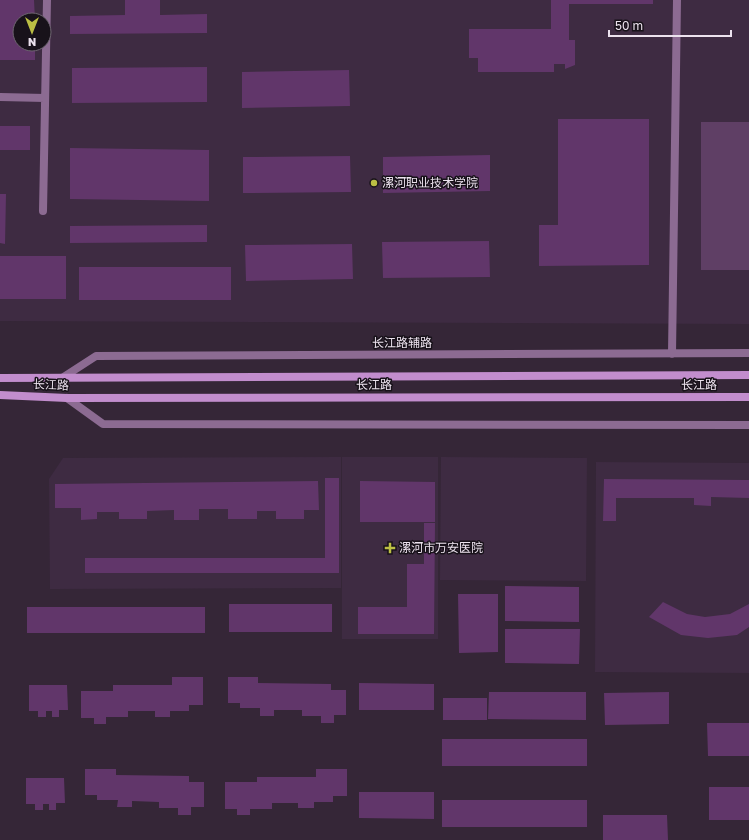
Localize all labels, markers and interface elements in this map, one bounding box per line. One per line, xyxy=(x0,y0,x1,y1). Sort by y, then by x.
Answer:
north arrow xyxy=(12,12,52,52)
scale bar xyxy=(609,12,731,38)
text: 50 m xyxy=(615,18,643,33)
text: N xyxy=(28,36,36,49)
place label: 漯河职业技术学院 xyxy=(382,175,478,190)
marker: 漯河职业技术学院 xyxy=(369,178,379,188)
street label: 长江路辅路 xyxy=(372,335,432,350)
street label: 长江路 xyxy=(33,376,69,393)
street label: 长江路 xyxy=(356,377,392,392)
street label: 长江路 xyxy=(681,377,717,392)
place label: 漯河市万安医院 xyxy=(399,540,483,555)
marker: 漯河市万安医院 xyxy=(384,542,396,554)

